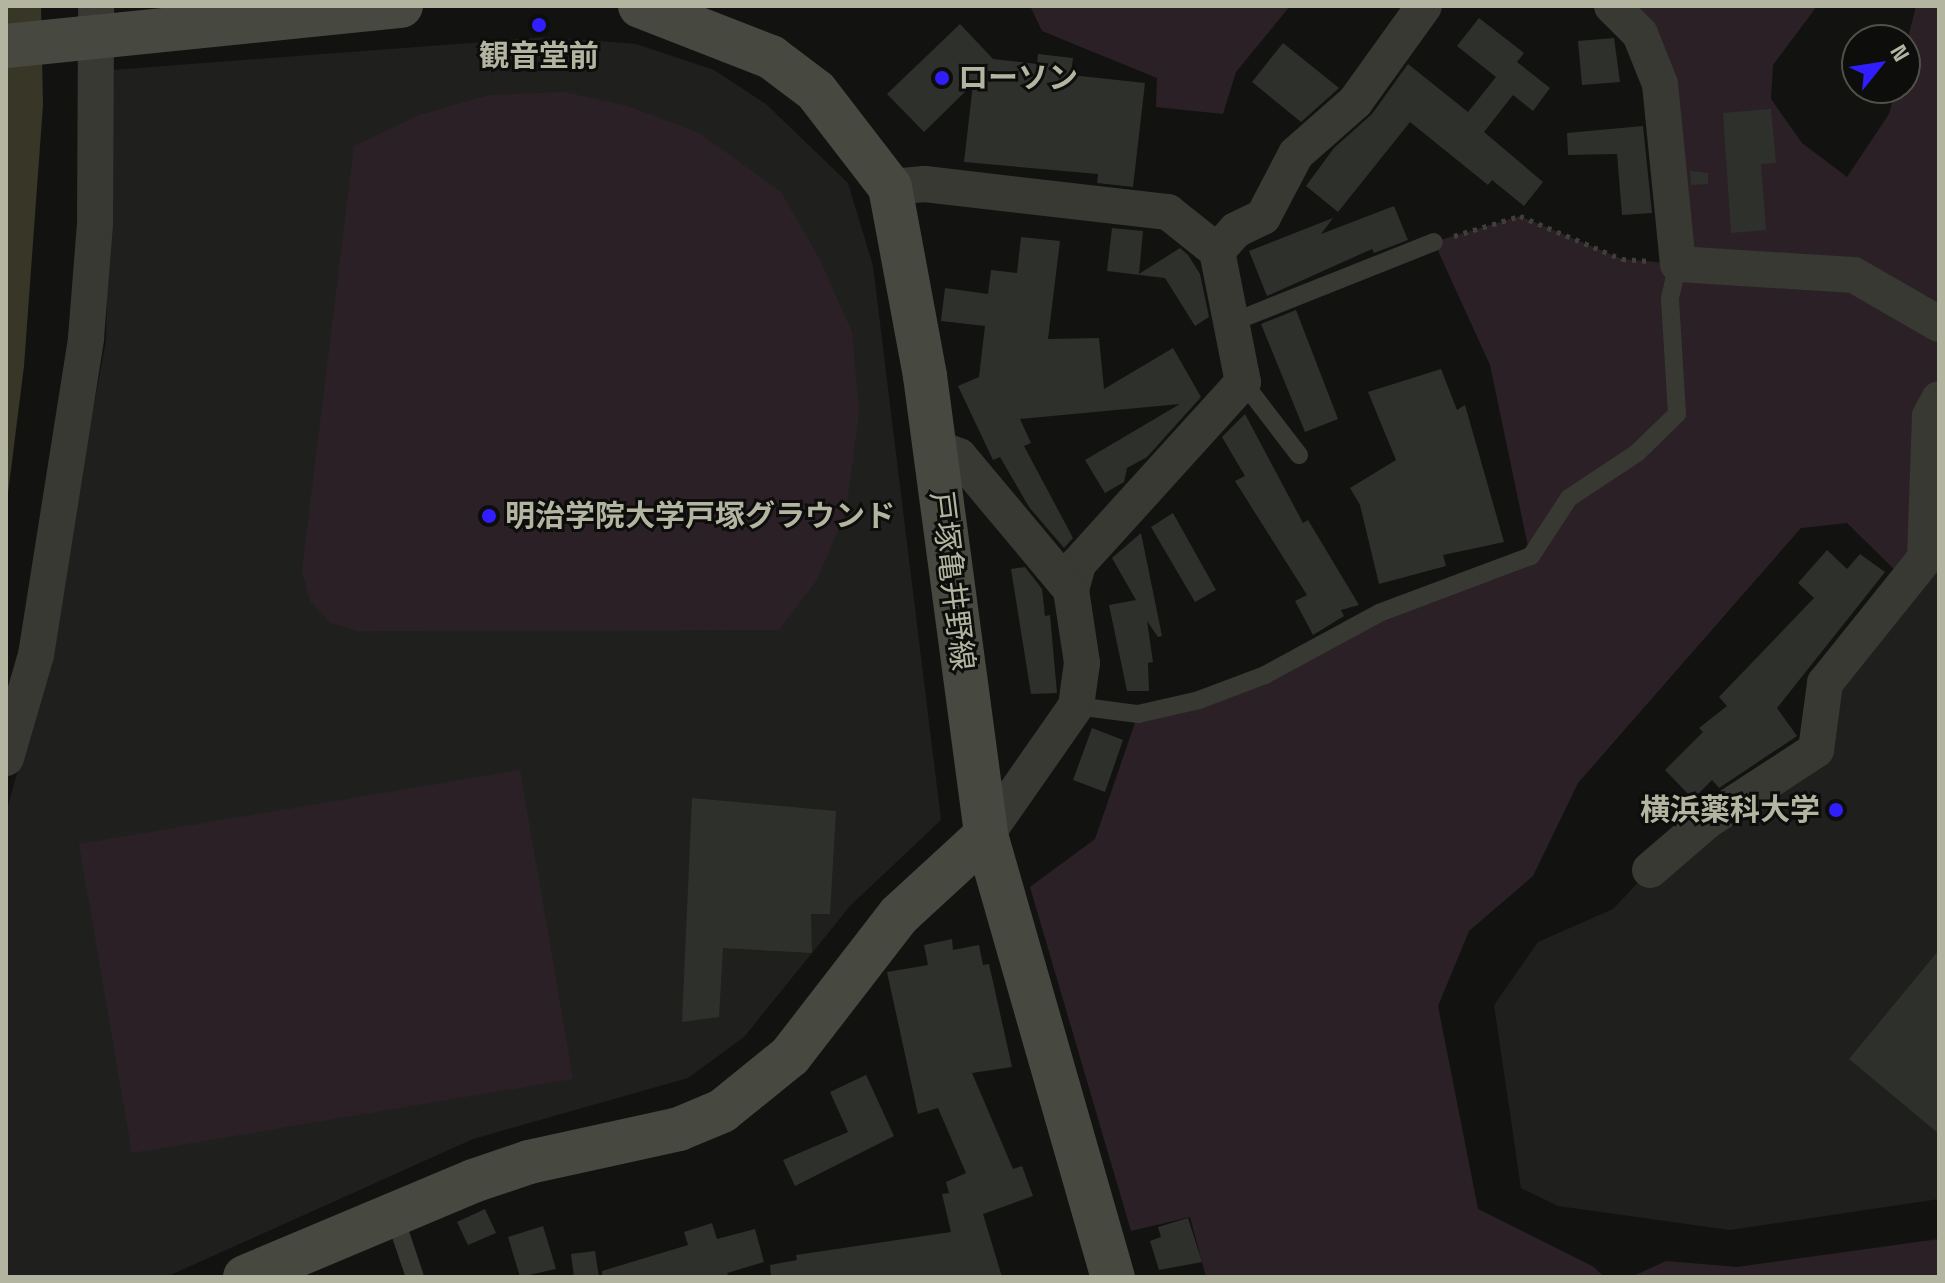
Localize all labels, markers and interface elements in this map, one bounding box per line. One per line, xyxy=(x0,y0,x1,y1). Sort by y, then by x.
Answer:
marker: 観音堂前 xyxy=(530,16,548,34)
north arrow xyxy=(1841,24,1921,104)
place label: 観音堂前 xyxy=(479,38,599,74)
text: N xyxy=(1884,40,1916,66)
place label: ローソン xyxy=(958,60,1078,96)
marker: ローソン xyxy=(933,69,951,87)
street label: 戸塚亀井野線 xyxy=(923,489,981,673)
place label: 明治学院大学戸塚グラウンド xyxy=(505,498,895,534)
marker: 明治学院大学戸塚グラウンド xyxy=(480,507,498,525)
place label: 横浜薬科大学 xyxy=(1640,792,1820,828)
marker: 横浜薬科大学 xyxy=(1827,801,1845,819)

